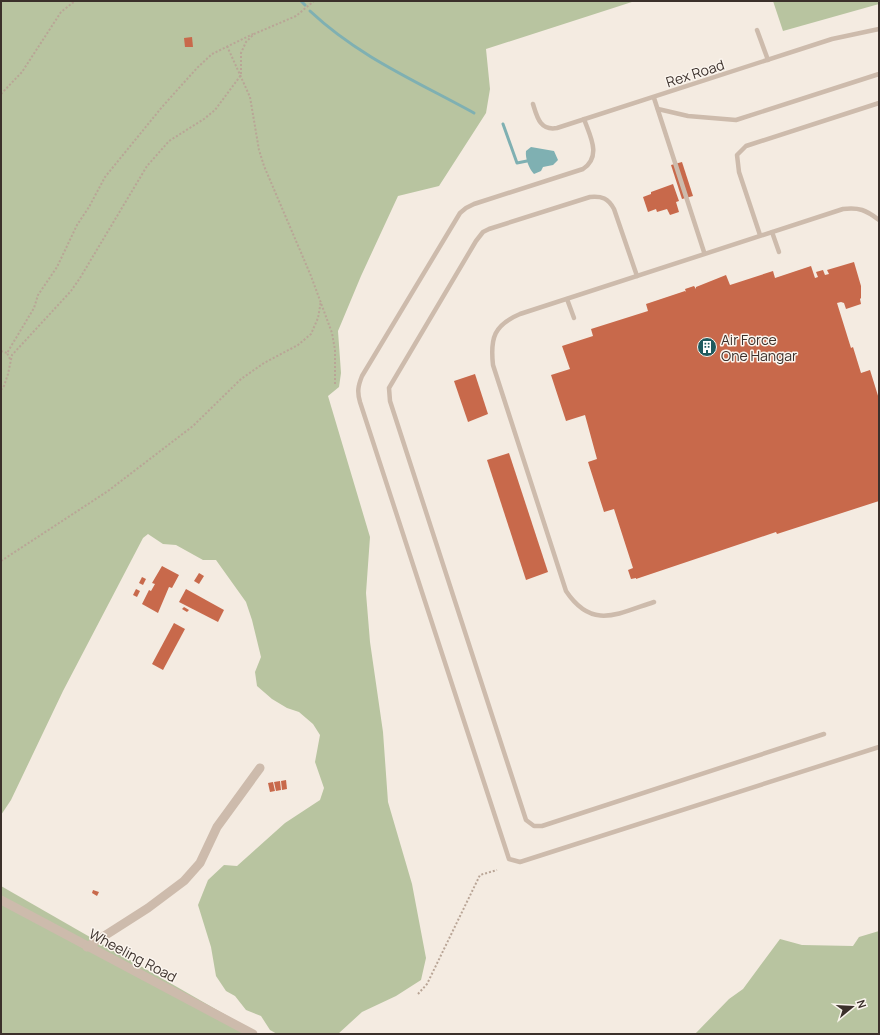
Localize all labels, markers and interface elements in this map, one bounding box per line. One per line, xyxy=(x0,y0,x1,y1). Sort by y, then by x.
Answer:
street label: Rex Road xyxy=(663,55,727,91)
place label: Air Force One Hangar xyxy=(721,330,797,365)
building icon: Air Force One Hangar xyxy=(696,336,718,358)
street label: Wheeling Road xyxy=(86,924,180,986)
north arrow xyxy=(832,987,872,1027)
text: N xyxy=(854,998,870,1010)

